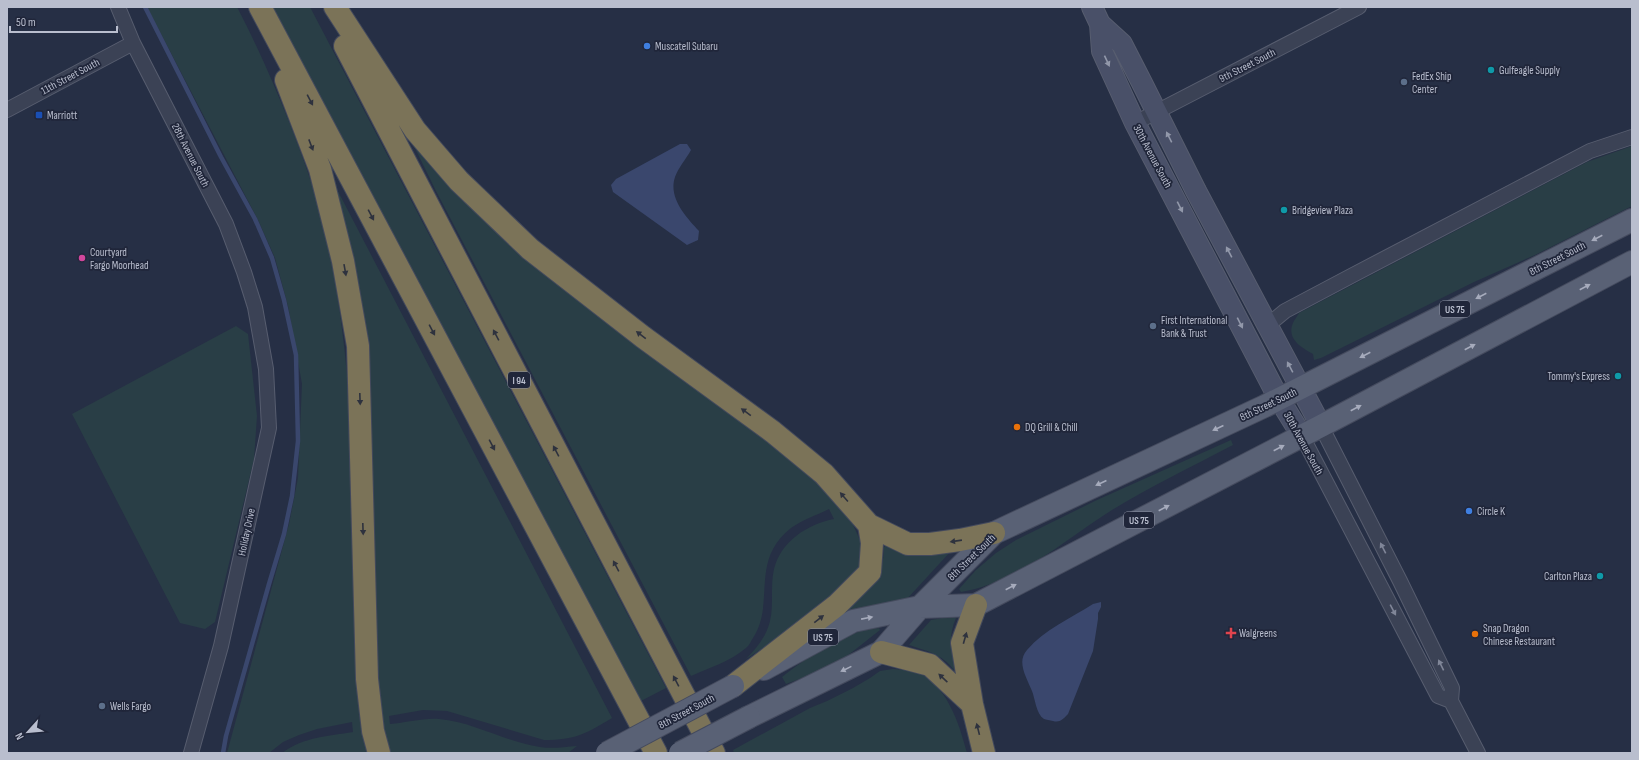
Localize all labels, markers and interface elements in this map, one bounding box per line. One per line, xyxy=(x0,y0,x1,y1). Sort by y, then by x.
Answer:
scale bar xyxy=(10,8,117,34)
text: 50 m xyxy=(16,15,36,30)
place label: Muscatell Subaru xyxy=(655,40,718,53)
marker: Muscatell Subaru xyxy=(642,41,652,51)
street label: 9th Street South xyxy=(1217,46,1278,85)
street label: 11th Street South xyxy=(39,55,102,97)
one-way arrow xyxy=(1104,56,1110,67)
place label: Gulfeagle Supply xyxy=(1499,64,1561,77)
marker: Gulfeagle Supply xyxy=(1486,65,1496,75)
place label: FedEx Ship Center xyxy=(1412,70,1451,96)
marker: FedEx Ship Center xyxy=(1399,77,1409,87)
one-way arrow xyxy=(307,94,313,106)
place label: Marriott xyxy=(47,109,78,122)
marker: Marriott xyxy=(34,110,44,120)
street label: 28th Avenue South xyxy=(169,121,212,190)
street label: 30th Avenue South xyxy=(1130,122,1175,190)
one-way arrow xyxy=(1166,131,1172,143)
one-way arrow xyxy=(308,140,314,152)
one-way arrow xyxy=(1176,202,1183,213)
place label: Bridgeview Plaza xyxy=(1292,204,1353,217)
marker: Bridgeview Plaza xyxy=(1279,205,1289,215)
one-way arrow xyxy=(367,209,374,221)
one-way arrow xyxy=(1591,234,1603,241)
street label: 8th Street South xyxy=(1527,239,1588,278)
place label: Courtyard Fargo Moorhead xyxy=(90,246,149,272)
one-way arrow xyxy=(1225,247,1232,258)
marker: Courtyard Fargo Moorhead xyxy=(77,253,87,263)
one-way arrow xyxy=(342,264,348,277)
one-way arrow xyxy=(1580,283,1591,290)
one-way arrow xyxy=(1476,293,1487,299)
road number: US 75 xyxy=(1440,301,1470,317)
place label: First International Bank & Trust xyxy=(1161,314,1227,340)
one-way arrow xyxy=(1236,317,1243,329)
marker: First International Bank & Trust xyxy=(1148,321,1158,331)
one-way arrow xyxy=(428,324,435,336)
one-way arrow xyxy=(493,330,499,341)
one-way arrow xyxy=(636,331,646,339)
one-way arrow xyxy=(1465,344,1476,351)
one-way arrow xyxy=(1360,352,1371,358)
one-way arrow xyxy=(1287,361,1294,373)
place label: Tommy's Express xyxy=(1548,370,1610,383)
marker: Tommy's Express xyxy=(1613,371,1623,381)
road number: I 94 xyxy=(508,372,530,388)
street label: 8th Street South xyxy=(1238,385,1299,424)
one-way arrow xyxy=(356,393,363,405)
one-way arrow xyxy=(1350,405,1361,411)
one-way arrow xyxy=(740,408,751,416)
street label: 30th Avenue South xyxy=(1281,410,1326,477)
place label: DQ Grill & Chill xyxy=(1025,421,1078,434)
marker: DQ Grill & Chill xyxy=(1012,422,1022,432)
one-way arrow xyxy=(1213,425,1224,431)
one-way arrow xyxy=(489,439,496,451)
one-way arrow xyxy=(1273,444,1285,451)
one-way arrow xyxy=(553,445,559,456)
one-way arrow xyxy=(1095,480,1106,486)
one-way arrow xyxy=(839,491,848,502)
one-way arrow xyxy=(1158,504,1169,511)
place label: Circle K xyxy=(1477,505,1505,518)
marker: Circle K xyxy=(1464,506,1474,516)
street label: Holiday Drive xyxy=(235,507,258,557)
road number: US 75 xyxy=(1124,512,1154,528)
one-way arrow xyxy=(360,523,366,536)
street label: 8th Street South xyxy=(945,531,998,583)
one-way arrow xyxy=(950,538,962,544)
one-way arrow xyxy=(1380,542,1386,554)
one-way arrow xyxy=(613,560,619,572)
place label: Carlton Plaza xyxy=(1544,570,1592,583)
marker: Carlton Plaza xyxy=(1595,571,1605,581)
one-way arrow xyxy=(1005,584,1017,590)
one-way arrow xyxy=(1390,604,1396,615)
one-way arrow xyxy=(861,614,873,620)
one-way arrow xyxy=(814,615,825,623)
place label: Snap Dragon Chinese Restaurant xyxy=(1483,622,1556,648)
place label: Walgreens xyxy=(1239,627,1277,640)
marker: Walgreens xyxy=(1226,628,1236,638)
road number: US 75 xyxy=(808,629,838,645)
marker: Snap Dragon Chinese Restaurant xyxy=(1470,629,1480,639)
one-way arrow xyxy=(962,632,968,644)
one-way arrow xyxy=(1438,659,1444,670)
one-way arrow xyxy=(840,666,852,672)
one-way arrow xyxy=(938,673,948,682)
one-way arrow xyxy=(673,675,679,687)
street label: 8th Street South xyxy=(656,691,717,732)
place label: Wells Fargo xyxy=(110,700,152,713)
marker: Wells Fargo xyxy=(97,701,107,711)
north arrow xyxy=(8,712,48,752)
one-way arrow xyxy=(974,722,980,735)
text: N xyxy=(12,731,27,742)

